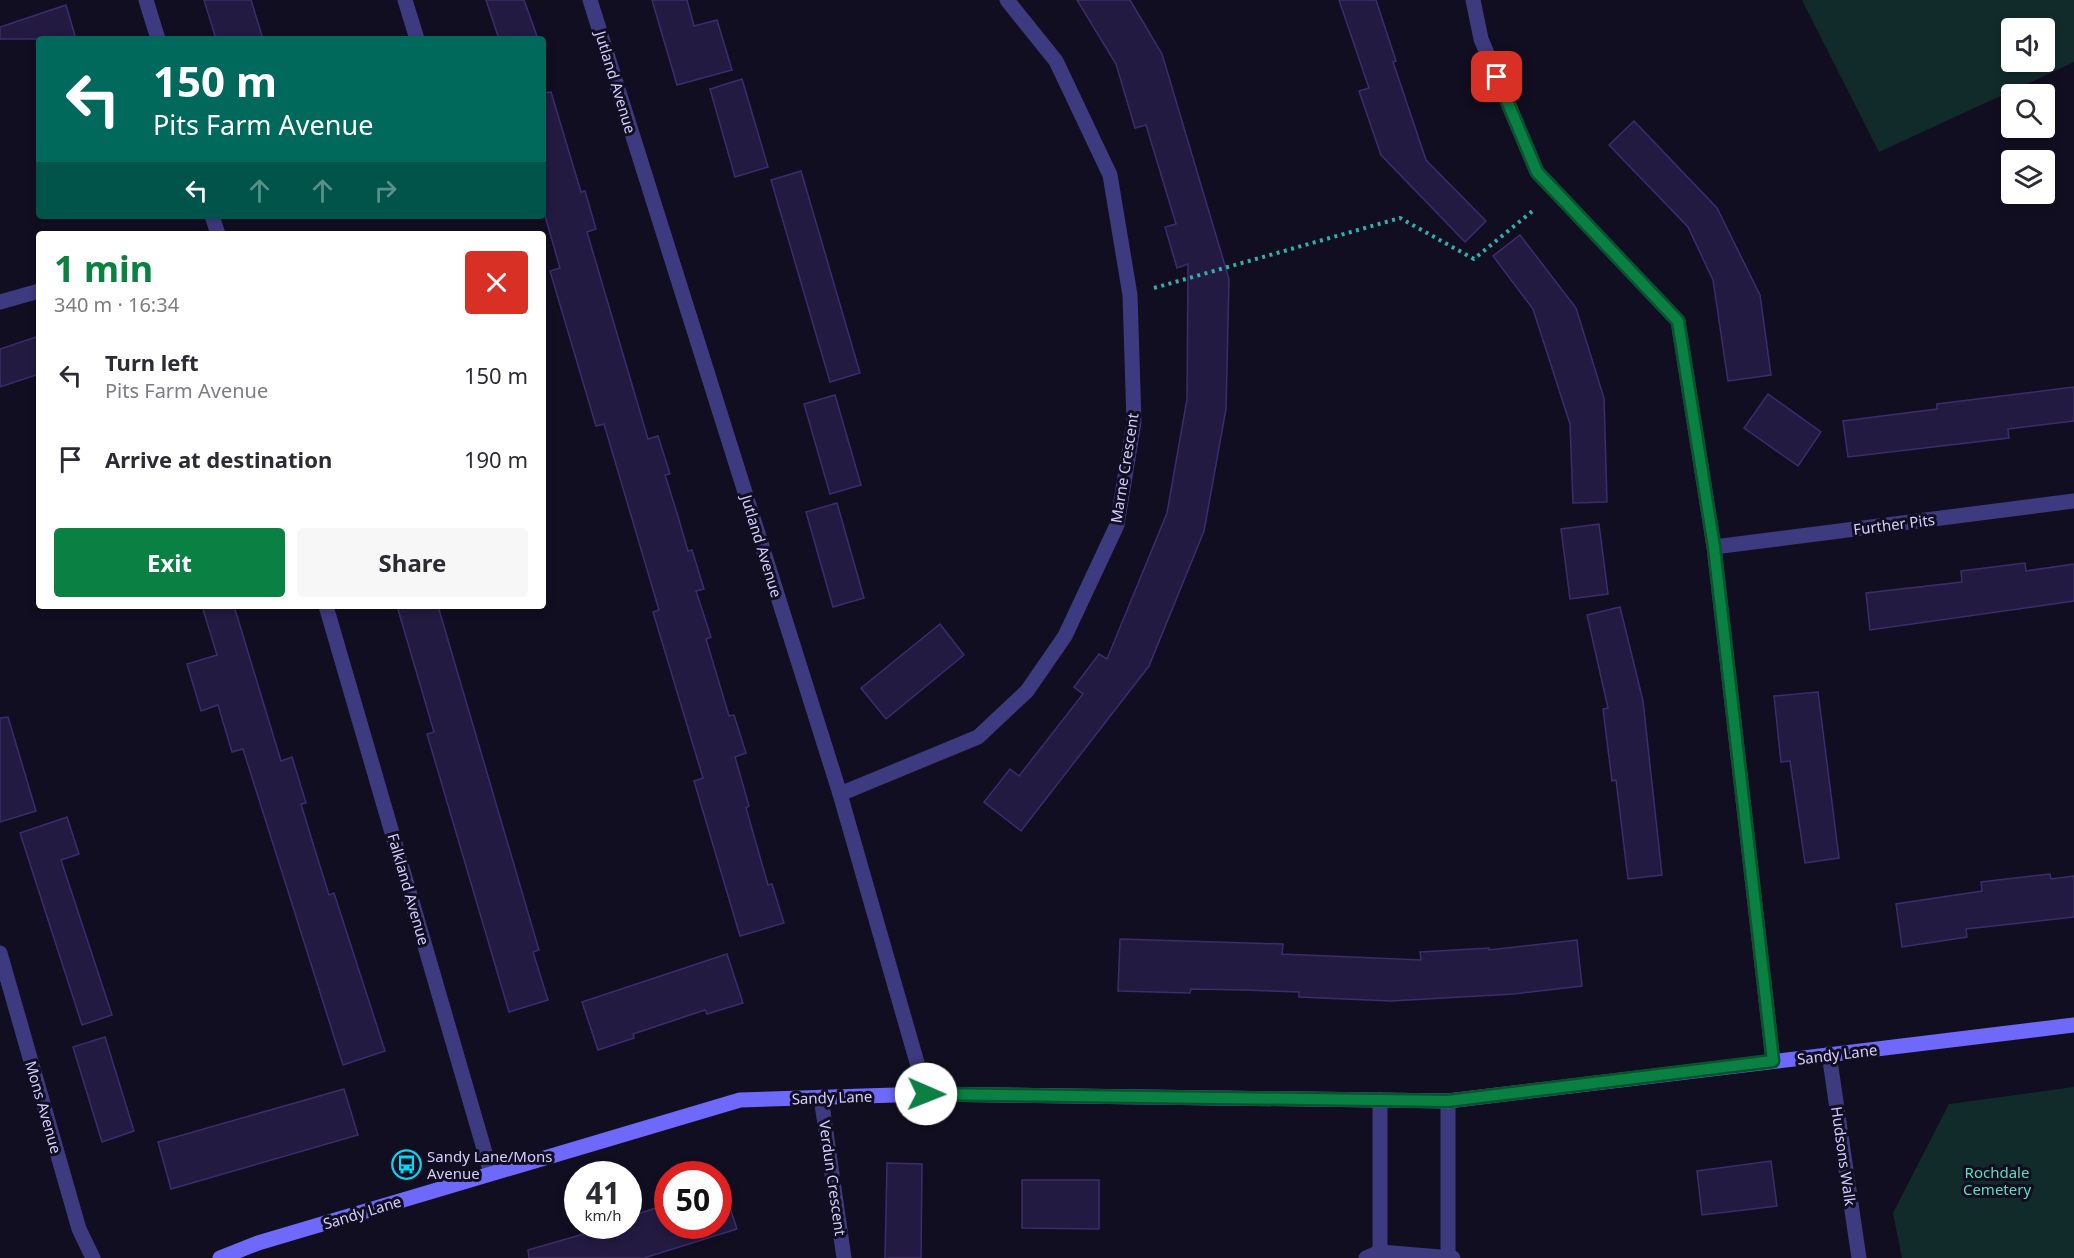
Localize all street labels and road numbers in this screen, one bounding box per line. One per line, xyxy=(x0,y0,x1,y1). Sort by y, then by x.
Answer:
street label: Jutland Avenue xyxy=(590,26,641,136)
street label: Marne Crescent xyxy=(1105,411,1143,524)
street label: Jutland Avenue xyxy=(736,490,787,600)
street label: Further Pits xyxy=(1852,509,1936,539)
street label: Falkland Avenue xyxy=(383,831,435,947)
street label: Sandy Lane xyxy=(1796,1039,1878,1069)
street label: Mons Avenue xyxy=(21,1058,67,1156)
street label: Sandy Lane xyxy=(791,1086,873,1108)
street label: Hudsons Walk xyxy=(1827,1105,1861,1207)
street label: Verdun Crescent xyxy=(815,1119,851,1237)
street label: Sandy Lane xyxy=(320,1191,404,1233)

